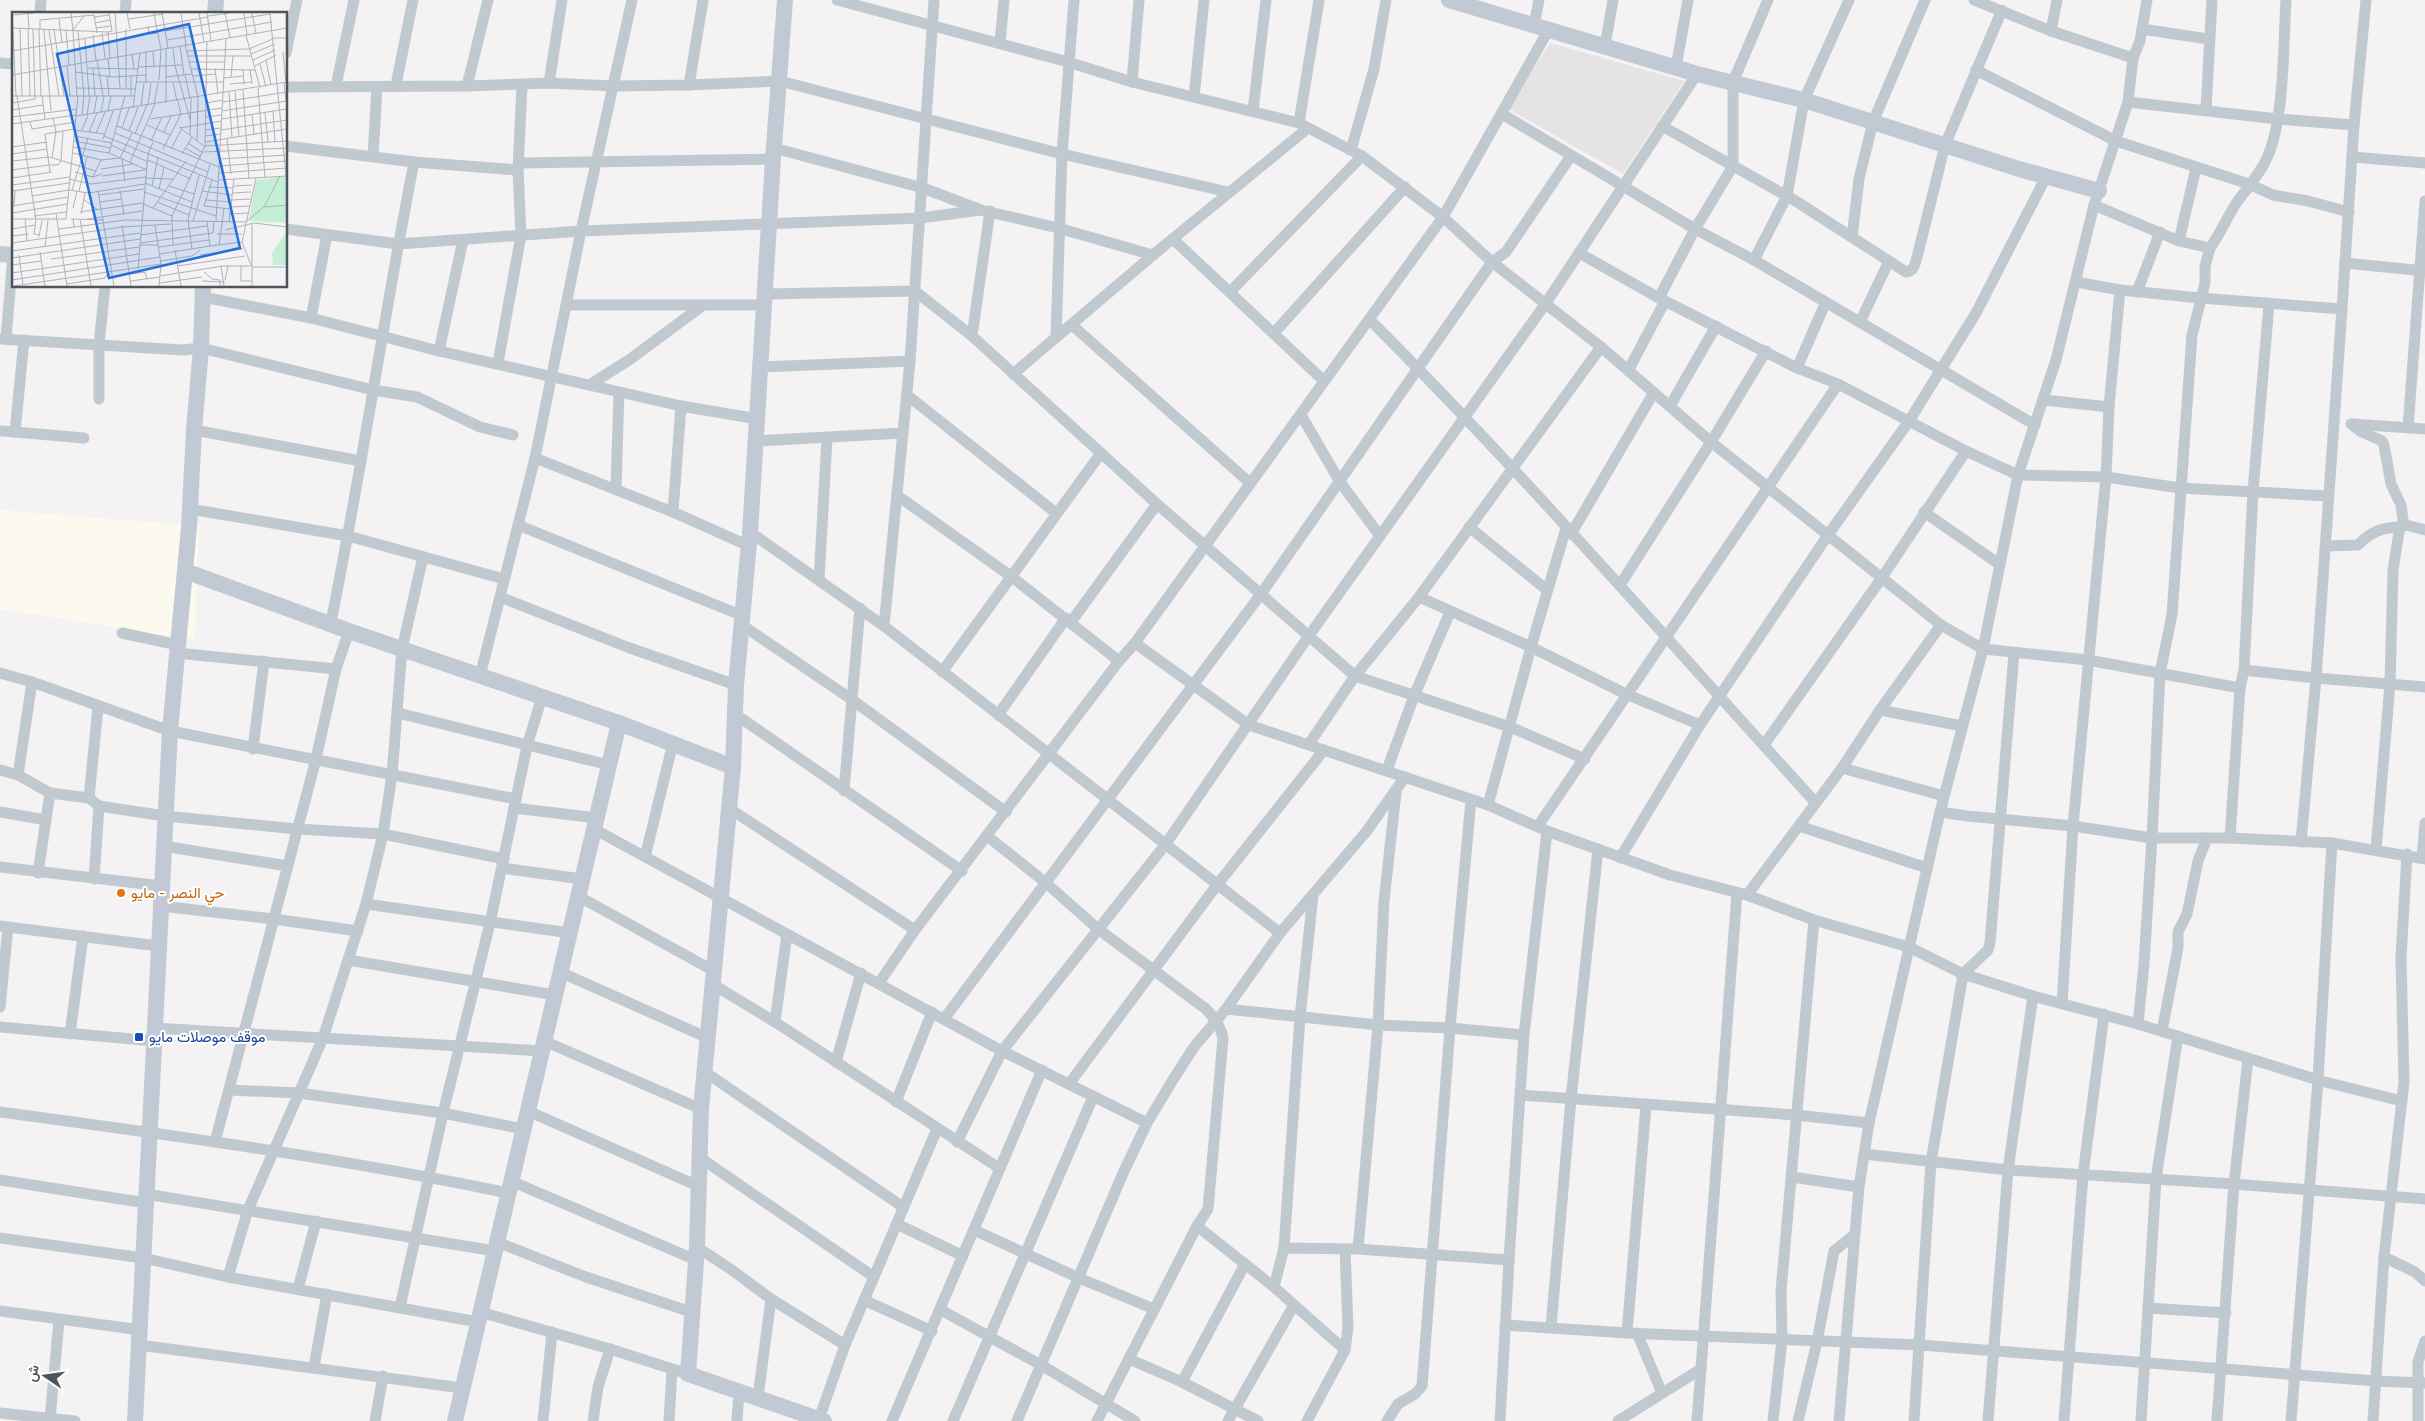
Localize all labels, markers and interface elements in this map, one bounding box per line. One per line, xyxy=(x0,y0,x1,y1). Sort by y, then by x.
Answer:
inset map xyxy=(12,12,288,288)
place label: حي النصر - مايو xyxy=(131,883,224,906)
marker: حي النصر - مايو xyxy=(115,887,127,899)
place label: موقف موصلات مايو xyxy=(149,1027,266,1047)
marker: موقف موصلات مايو xyxy=(133,1031,145,1043)
north arrow xyxy=(20,1351,70,1401)
text: ش xyxy=(22,1363,44,1384)

